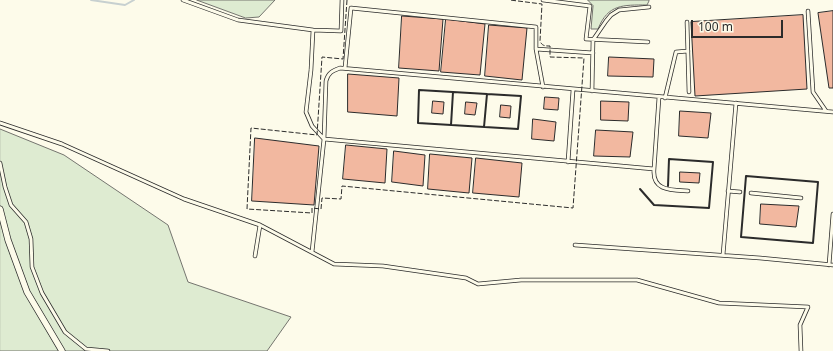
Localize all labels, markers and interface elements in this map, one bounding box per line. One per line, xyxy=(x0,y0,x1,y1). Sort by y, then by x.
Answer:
scale bar xyxy=(693,12,785,38)
text: 100 m xyxy=(698,18,733,35)

